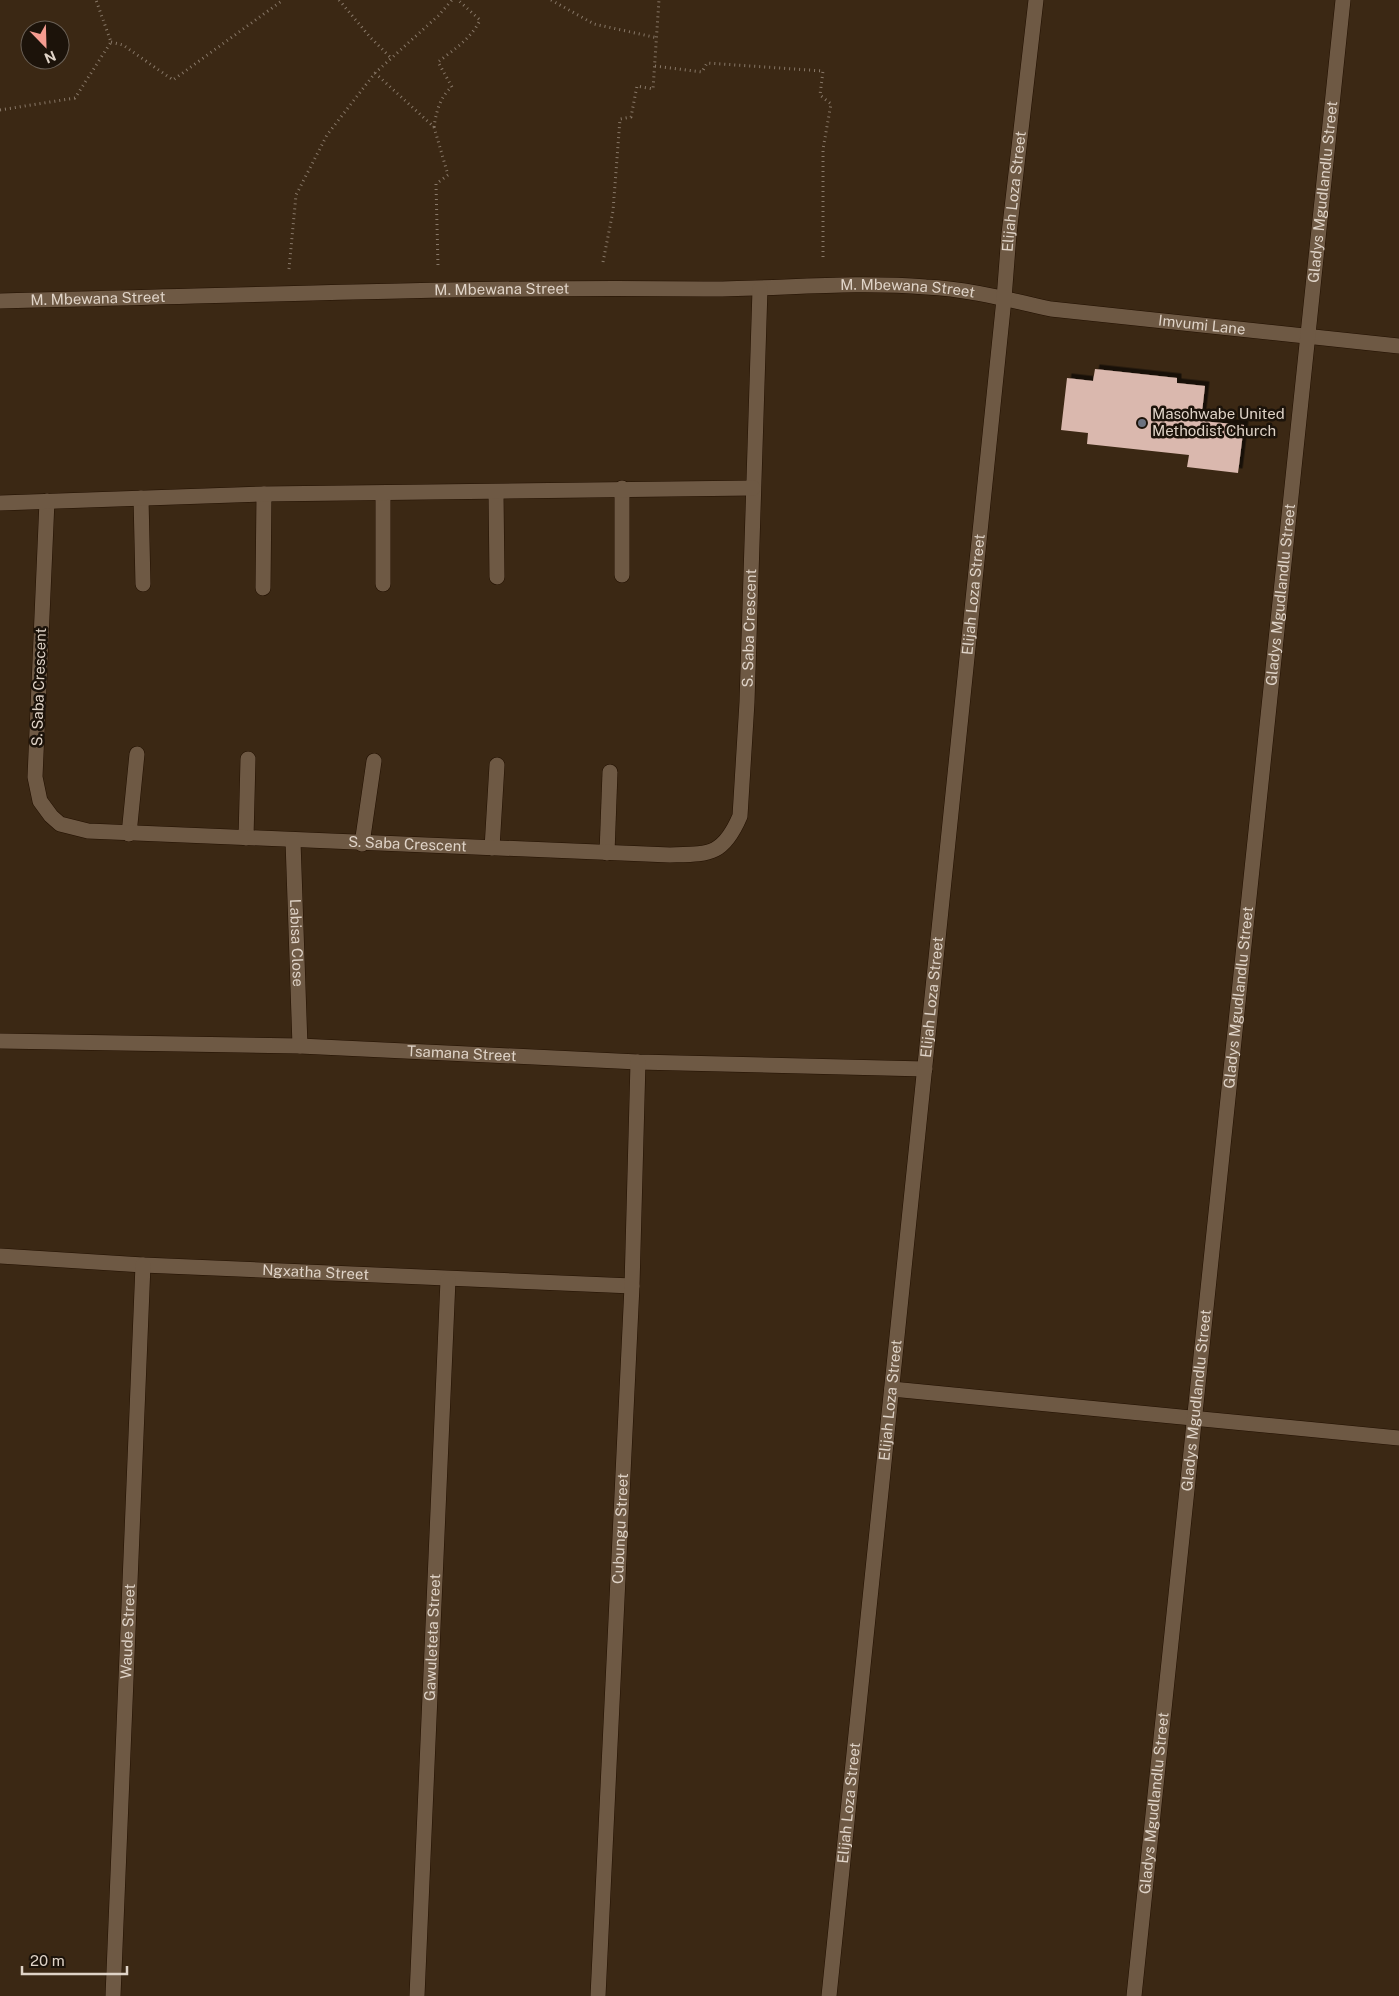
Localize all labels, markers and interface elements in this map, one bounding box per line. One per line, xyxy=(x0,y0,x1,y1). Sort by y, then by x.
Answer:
north arrow xyxy=(20,20,70,70)
text: N xyxy=(42,47,58,66)
street label: Gladys Mgudlandlu Street xyxy=(1304,100,1340,284)
street label: Elijah Loza Street xyxy=(999,130,1029,253)
street label: M. Mbewana Street xyxy=(840,276,977,301)
street label: M. Mbewana Street xyxy=(434,280,570,298)
street label: M. Mbewana Street xyxy=(30,288,166,308)
street label: Imvumi Lane xyxy=(1157,311,1246,338)
place label: Masohwabe United Methodist Church xyxy=(1152,405,1285,439)
marker: Masohwabe United Methodist Church xyxy=(1136,417,1148,429)
street label: Gladys Mgudlandlu Street xyxy=(1262,503,1298,686)
street label: Elijah Loza Street xyxy=(958,533,988,656)
street label: S. Saba Crescent xyxy=(738,568,759,688)
street label: S. Saba Crescent xyxy=(28,627,49,747)
street label: S. Saba Crescent xyxy=(348,833,467,855)
street label: Labisa Close xyxy=(287,899,307,987)
street label: Gladys Mgudlandlu Street xyxy=(1220,905,1256,1089)
street label: Elijah Loza Street xyxy=(917,936,946,1059)
street label: Tsamana Street xyxy=(407,1042,517,1064)
street label: Ngxatha Street xyxy=(262,1261,370,1283)
street label: Gladys Mgudlandlu Street xyxy=(1178,1308,1214,1492)
street label: Elijah Loza Street xyxy=(875,1339,905,1461)
street label: Cubungu Street xyxy=(609,1473,631,1584)
street label: Gawuleteta Street xyxy=(421,1573,443,1701)
street label: Waude Street xyxy=(117,1583,138,1679)
street label: Gladys Mgudlandlu Street xyxy=(1136,1711,1172,1895)
street label: Elijah Loza Street xyxy=(834,1741,863,1864)
scale bar xyxy=(22,1944,128,1976)
text: 20 m xyxy=(30,1952,65,1969)

